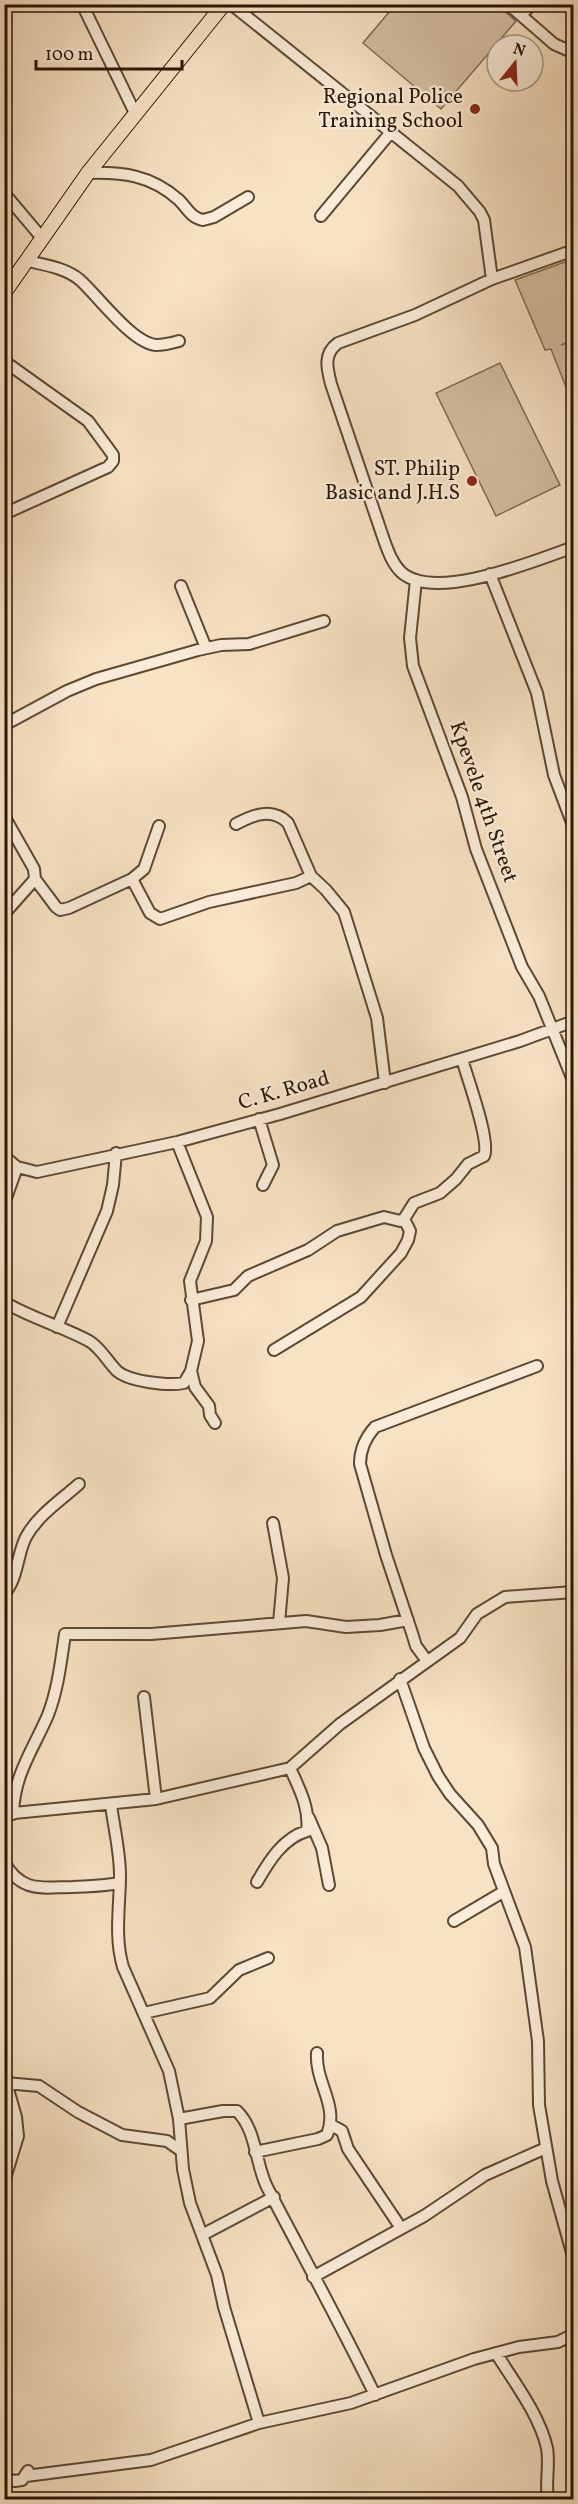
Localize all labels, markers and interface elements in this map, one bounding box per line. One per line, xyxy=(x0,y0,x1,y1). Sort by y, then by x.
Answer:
scale bar xyxy=(36,33,182,71)
north arrow xyxy=(485,33,545,93)
text: N xyxy=(510,38,528,63)
text: 100 m xyxy=(45,43,94,68)
place label: Regional Police Training School xyxy=(318,83,463,136)
marker: Regional Police Training School xyxy=(468,102,482,116)
place label: ST. Philip Basic and J.H.S xyxy=(325,455,460,508)
marker: ST. Philip Basic and J.H.S xyxy=(465,474,479,488)
street label: Kpevele 4th Street xyxy=(442,717,524,887)
street label: C. K. Road xyxy=(235,1064,333,1118)

